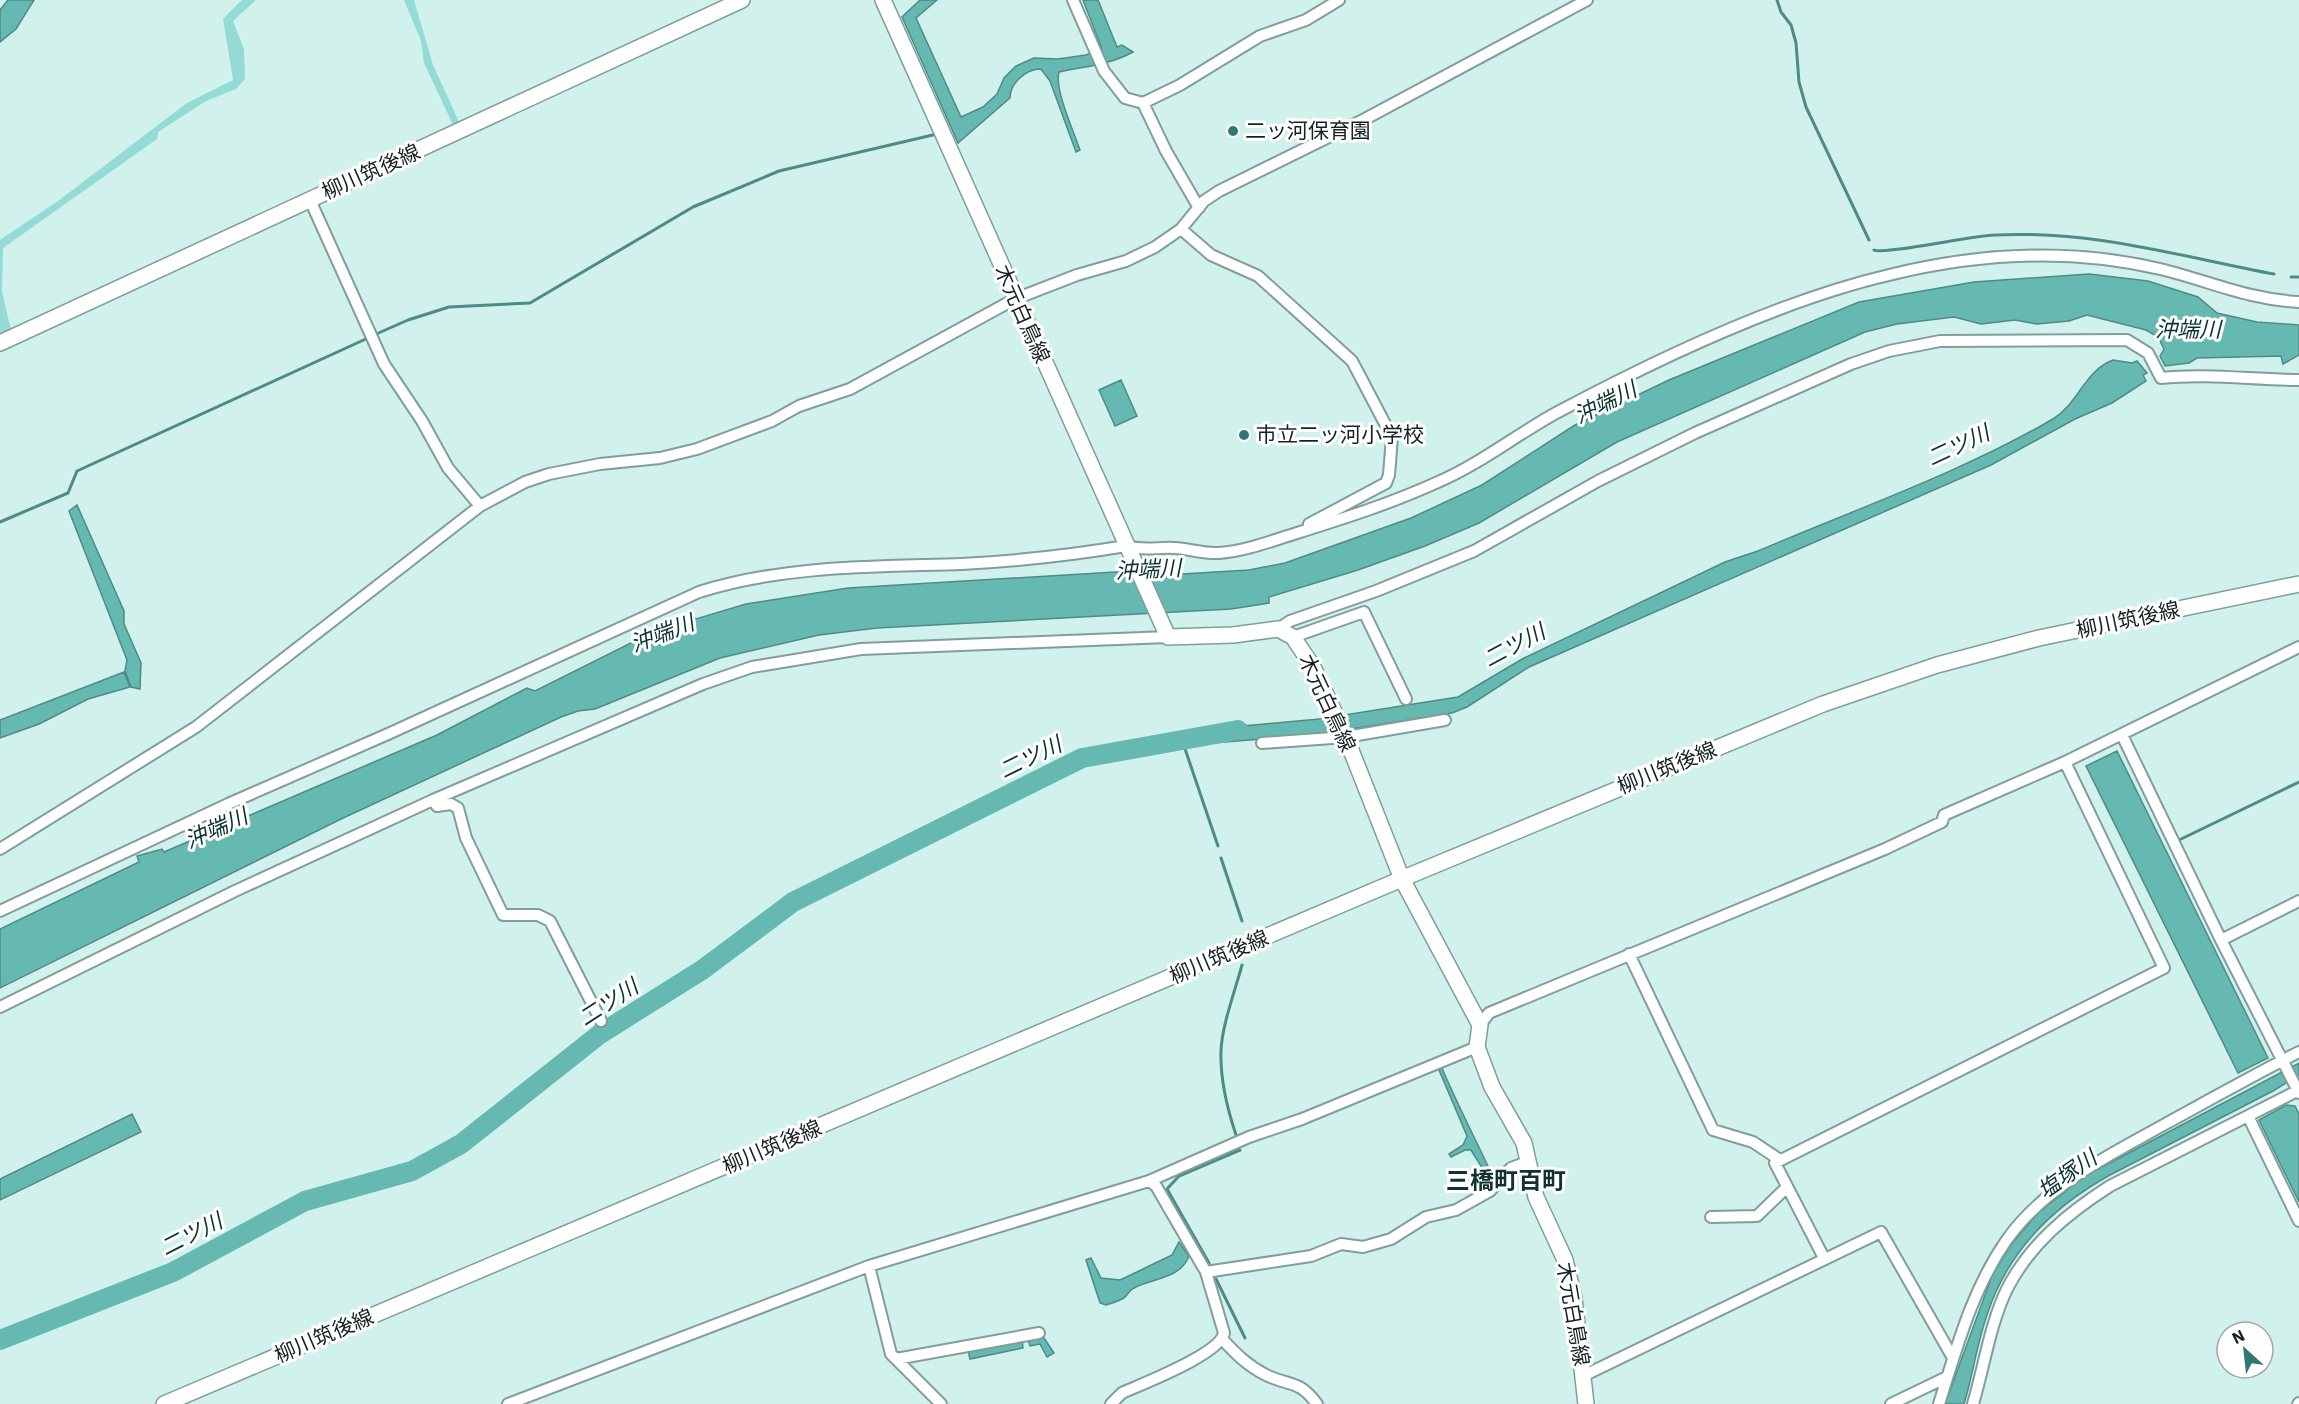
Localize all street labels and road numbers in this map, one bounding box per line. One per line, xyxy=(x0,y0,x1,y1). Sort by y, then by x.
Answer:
street label: 柳川筑後線 xyxy=(317,137,424,205)
street label: 木元白鳥線 xyxy=(989,260,1057,367)
street label: 柳川筑後線 xyxy=(2074,594,2182,644)
street label: 木元白鳥線 xyxy=(1293,649,1363,756)
street label: 柳川筑後線 xyxy=(1613,734,1721,800)
street label: 柳川筑後線 xyxy=(1165,923,1272,989)
street label: 柳川筑後線 xyxy=(718,1113,825,1179)
street label: 木元白鳥線 xyxy=(1551,1260,1597,1368)
street label: 柳川筑後線 xyxy=(270,1302,377,1368)

